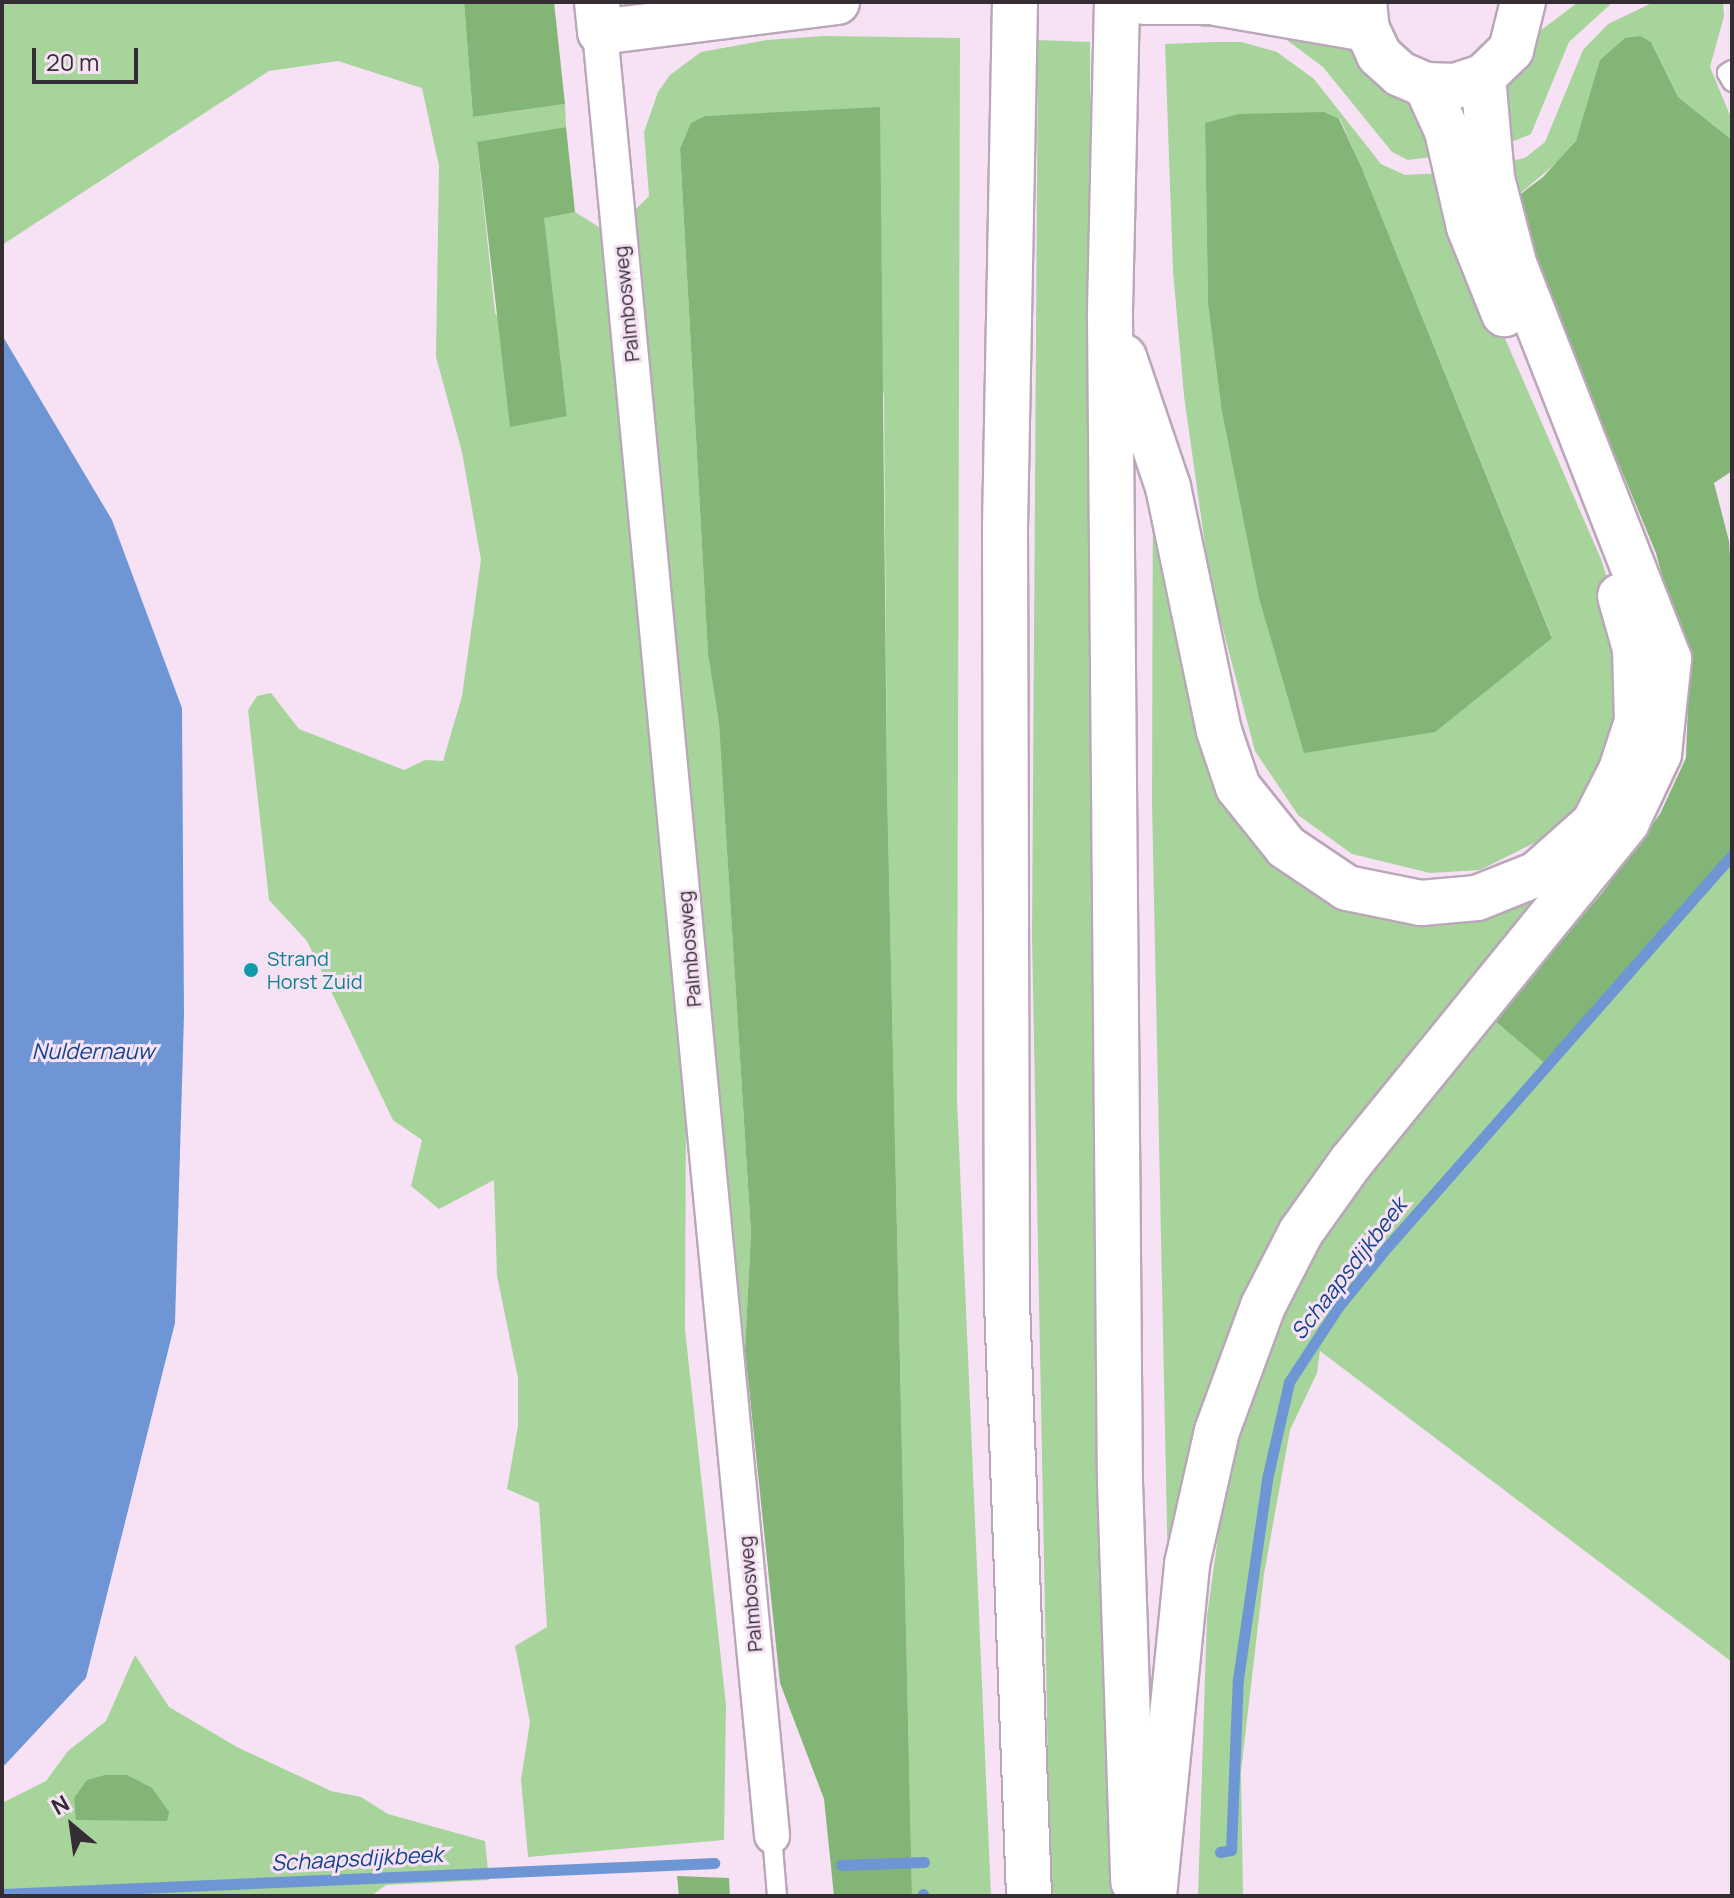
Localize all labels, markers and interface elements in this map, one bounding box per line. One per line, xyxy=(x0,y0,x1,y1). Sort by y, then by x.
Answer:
scale bar xyxy=(36,32,142,82)
text: 20 m xyxy=(46,45,99,78)
street label: Palmbosweg xyxy=(608,245,644,363)
street label: Palmbosweg xyxy=(672,890,706,1008)
place label: Strand Horst Zuid xyxy=(267,946,363,993)
marker: Strand Horst Zuid xyxy=(242,961,260,979)
water label: Nuldernauw xyxy=(32,1039,154,1065)
water label: Schaapsdijkbeek xyxy=(1286,1193,1412,1345)
street label: Palmbosweg xyxy=(733,1535,767,1653)
north arrow xyxy=(32,1786,112,1866)
text: N xyxy=(46,1788,75,1822)
water label: Schaapsdijkbeek xyxy=(270,1841,444,1877)

